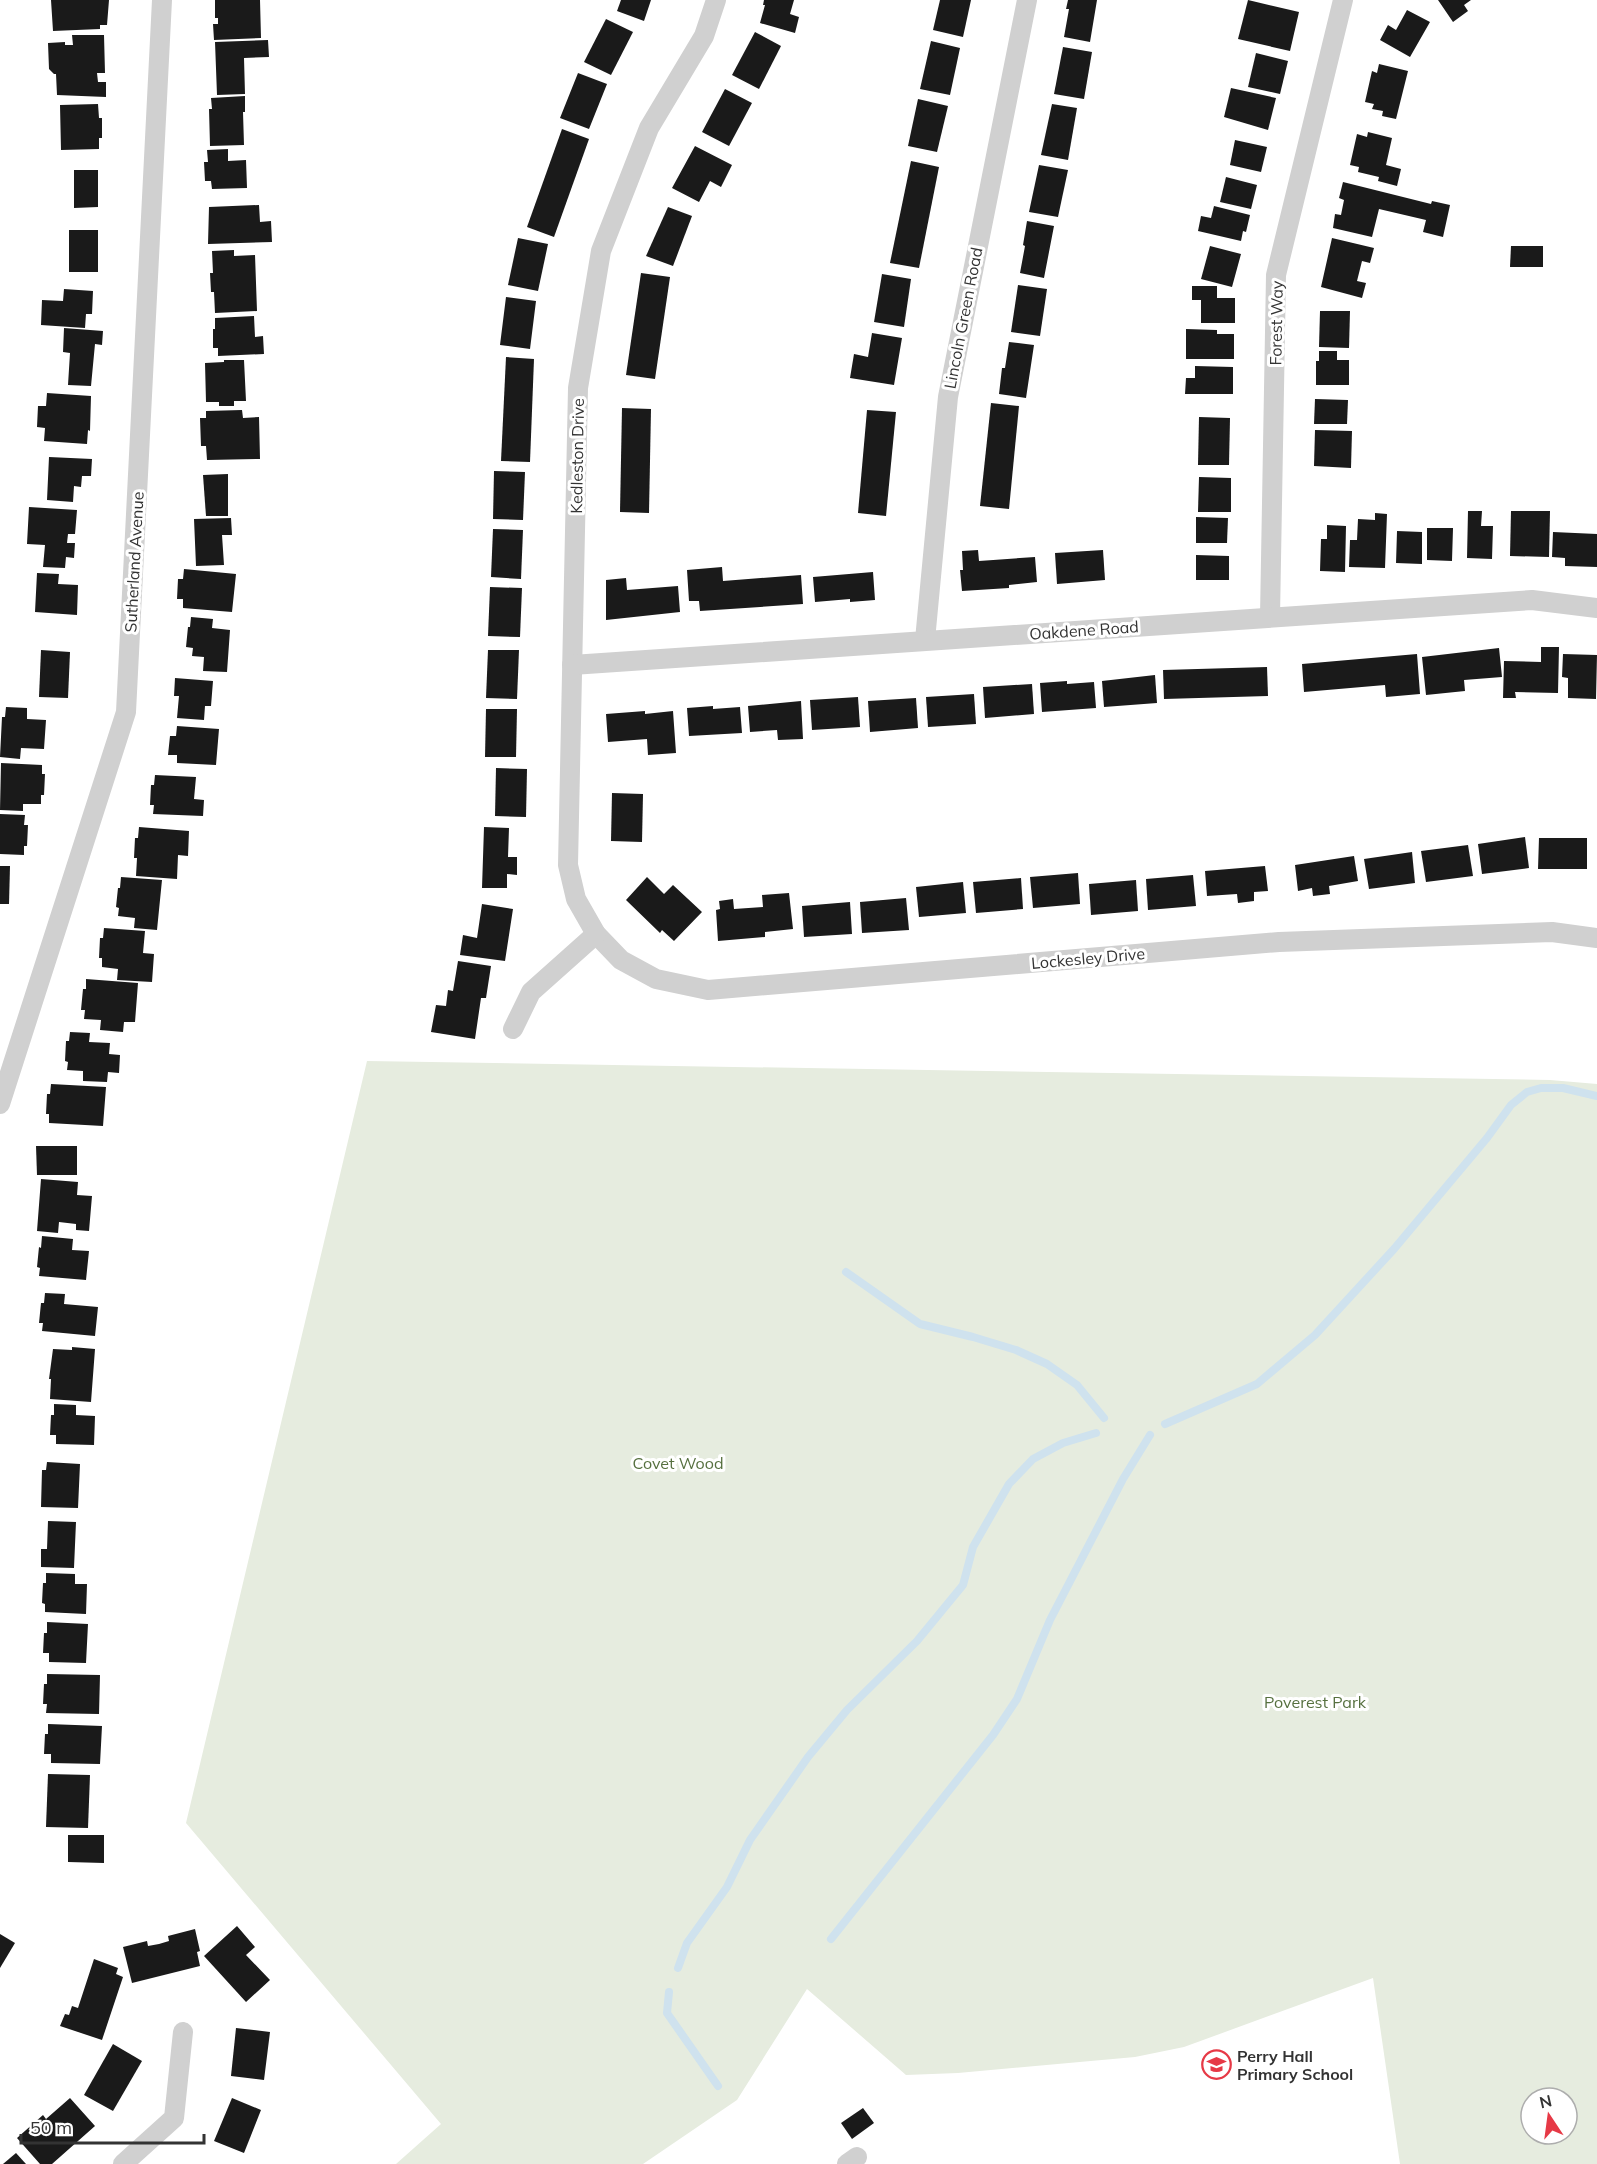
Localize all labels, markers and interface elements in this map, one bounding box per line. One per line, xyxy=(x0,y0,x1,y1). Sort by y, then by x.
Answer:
street label: Lincoln Green Road xyxy=(939,246,987,390)
street label: Forest Way xyxy=(1265,280,1287,366)
street label: Kedleston Drive xyxy=(566,398,588,514)
street label: Sutherland Avenue xyxy=(120,491,148,633)
street label: Oakdene Road xyxy=(1029,616,1139,644)
street label: Lockesley Drive xyxy=(1030,943,1146,973)
park label: Covet Wood xyxy=(633,1453,723,1473)
park label: Poverest Park xyxy=(1264,1692,1367,1712)
place label: Perry Hall Primary School xyxy=(1237,2046,1353,2084)
school or university icon: Perry Hall Primary School xyxy=(1200,2049,1232,2081)
north arrow xyxy=(1519,2086,1579,2146)
text: N xyxy=(1537,2090,1554,2112)
scale bar xyxy=(21,2107,204,2145)
text: 50 m xyxy=(30,2116,72,2139)

